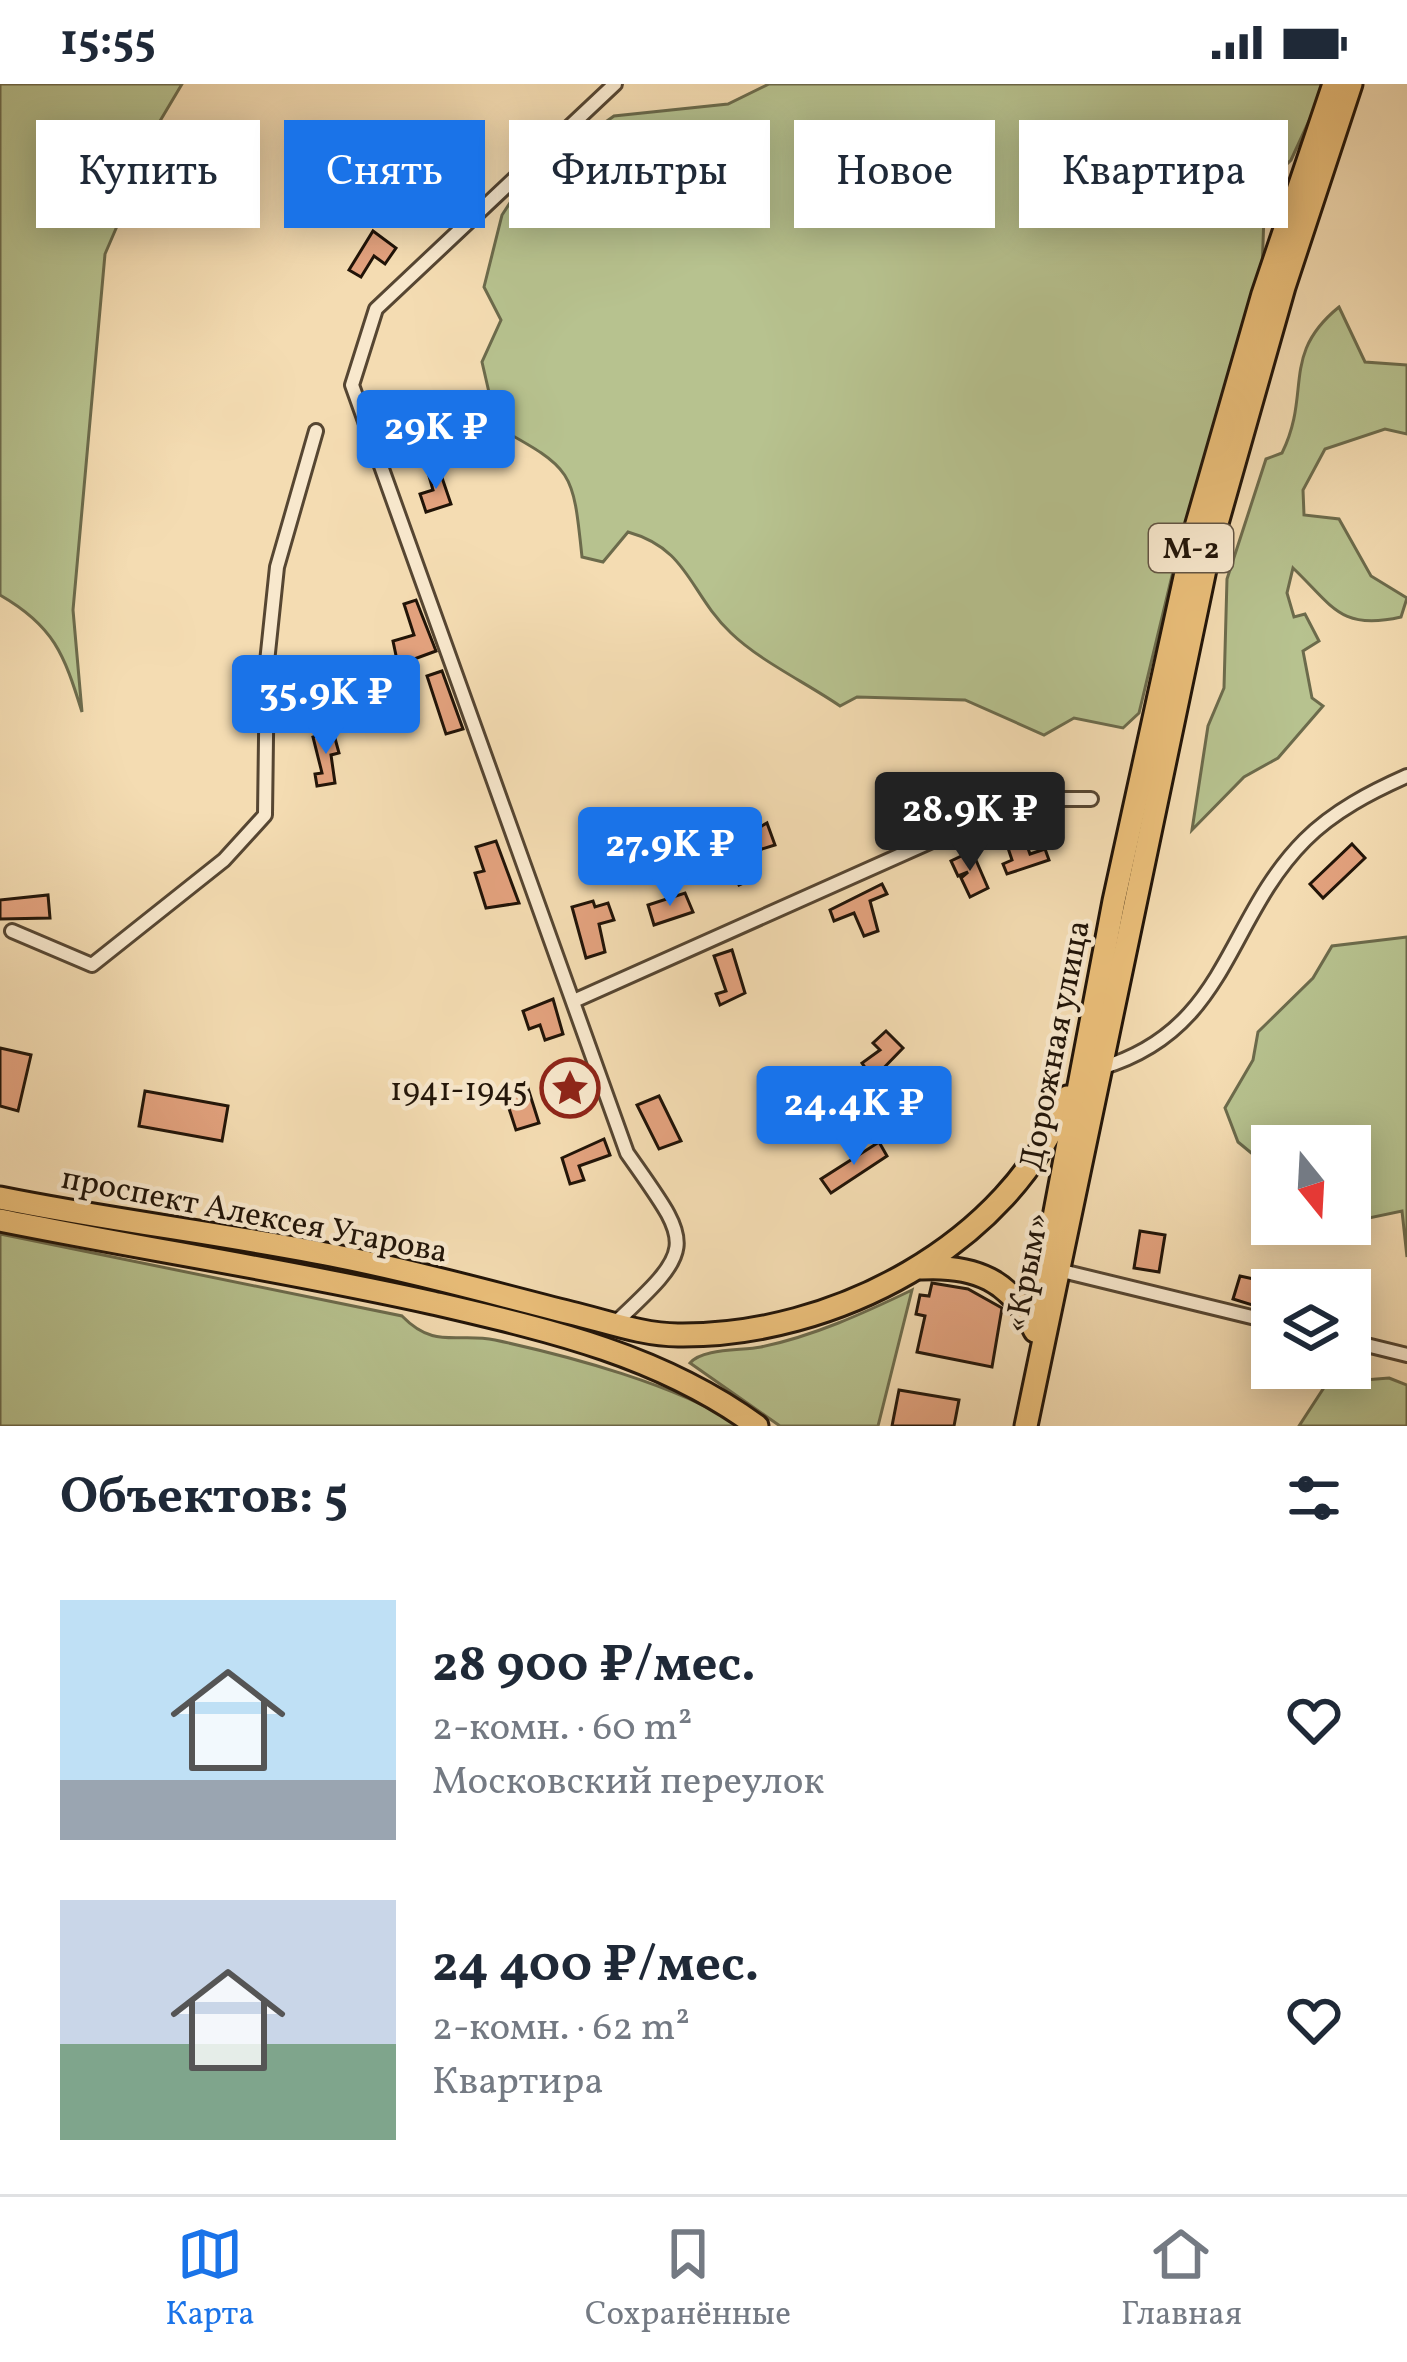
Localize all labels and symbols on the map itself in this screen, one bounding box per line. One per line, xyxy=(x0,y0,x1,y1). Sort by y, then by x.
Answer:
pin: 29K ₽ xyxy=(352,390,520,492)
road number: М-2 xyxy=(1149,524,1233,572)
pin: 35.9K ₽ xyxy=(215,655,437,757)
pin: 28.9K ₽ xyxy=(859,772,1081,874)
pin: 27.9K ₽ xyxy=(559,807,781,909)
street label: Дорожная улица xyxy=(1010,916,1104,1175)
place icon: 1941-1945 xyxy=(539,1057,601,1119)
pin: 24.4K ₽ xyxy=(743,1066,965,1168)
place label: 1941-1945 xyxy=(390,1069,528,1115)
north arrow xyxy=(1251,1125,1371,1245)
street label: проспект Алексея Угарова xyxy=(57,1157,451,1277)
street label: «Крым» xyxy=(995,1209,1063,1337)

